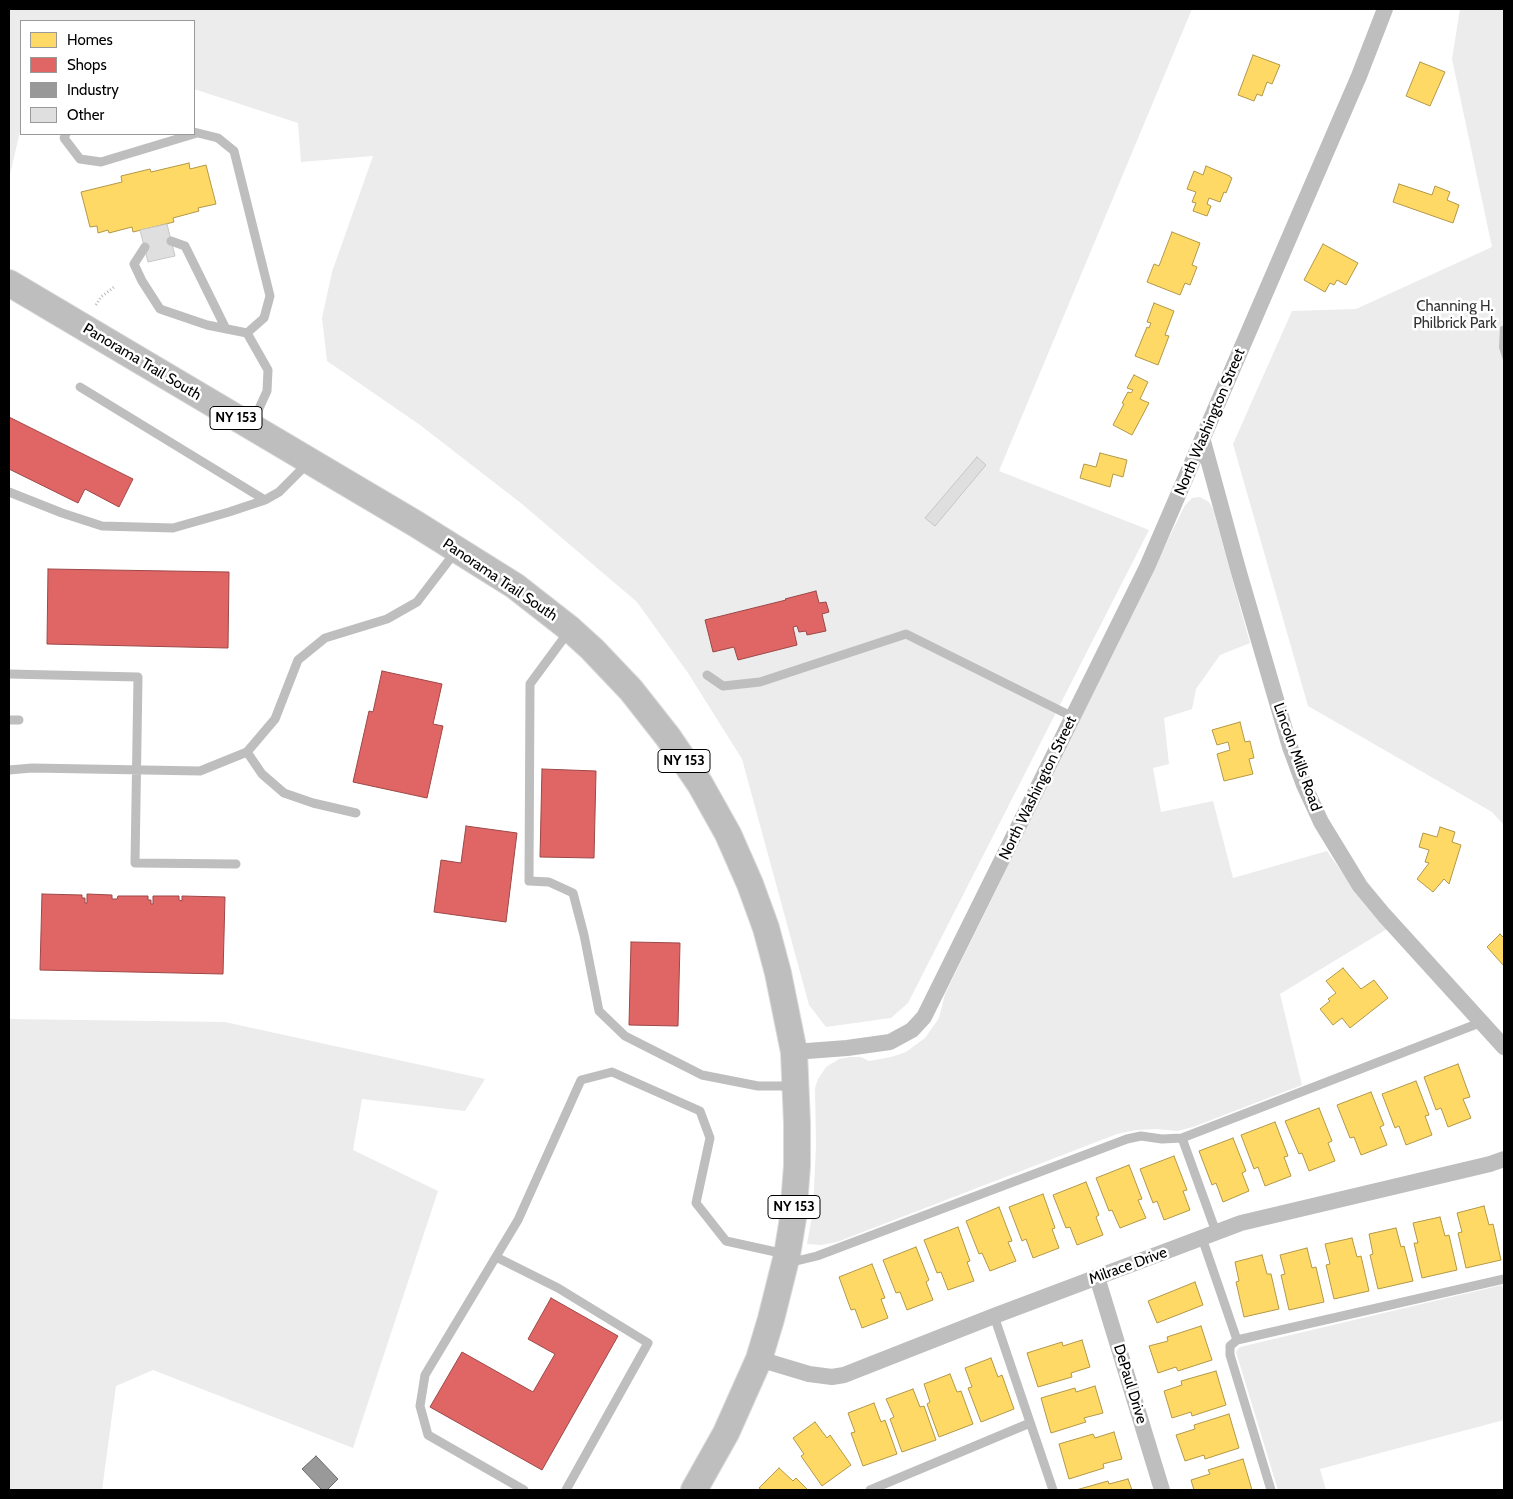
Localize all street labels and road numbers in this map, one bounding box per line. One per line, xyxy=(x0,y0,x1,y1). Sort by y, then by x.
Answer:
street label: Panorama Trail South xyxy=(80,320,204,404)
street label: North Washington Street xyxy=(1171,346,1249,498)
road number: NY 153 xyxy=(210,406,262,429)
street label: Panorama Trail South xyxy=(439,535,561,625)
street label: Lincoln Mills Road xyxy=(1269,700,1325,814)
street label: North Washington Street xyxy=(995,713,1081,863)
road number: NY 153 xyxy=(658,749,710,772)
road number: NY 153 xyxy=(768,1196,820,1218)
street label: Milrace Drive xyxy=(1086,1244,1170,1288)
street label: DePaul Drive xyxy=(1109,1342,1151,1426)

